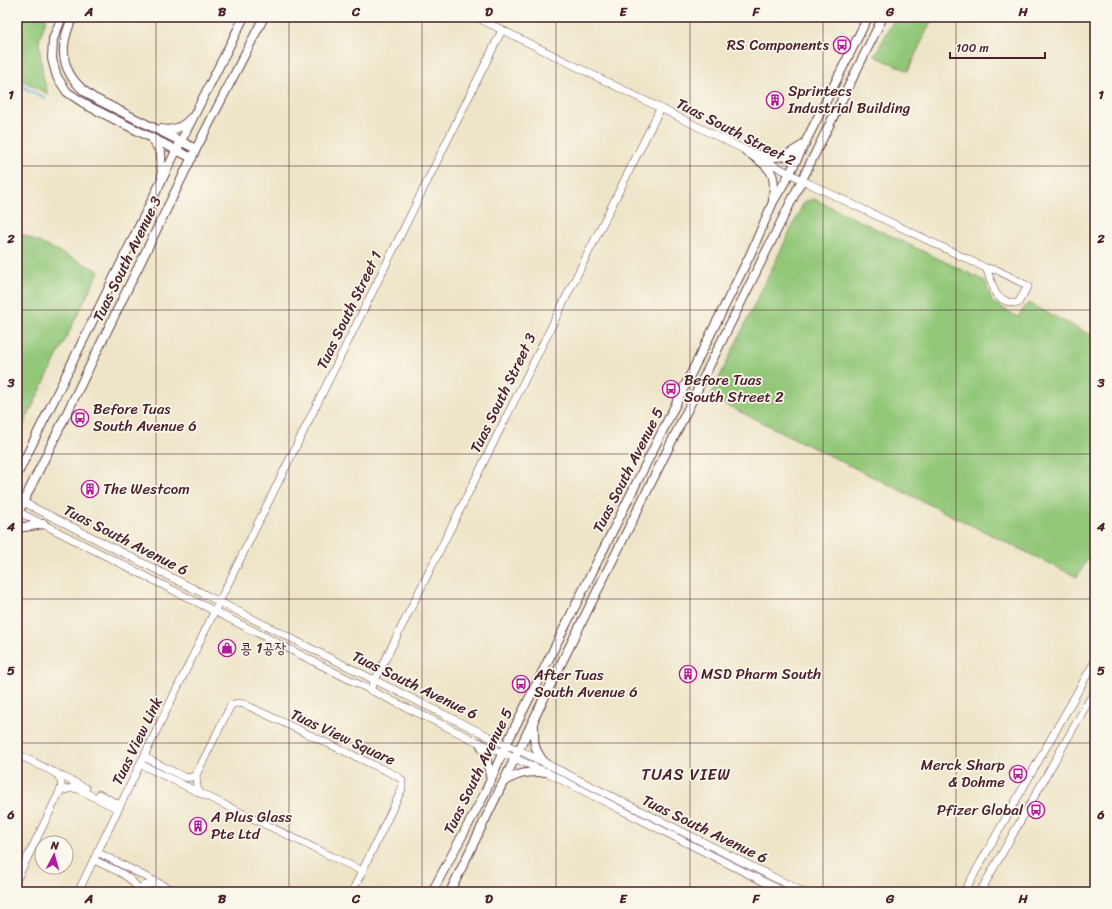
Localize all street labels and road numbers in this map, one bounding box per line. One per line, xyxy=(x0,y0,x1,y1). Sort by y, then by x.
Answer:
street label: Tuas South Street 2 xyxy=(672,91,801,174)
street label: Tuas South Avenue 3 xyxy=(85,192,169,326)
street label: Tuas South Street 1 xyxy=(309,246,389,374)
street label: Tuas South Street 3 xyxy=(463,328,543,458)
street label: Tuas South Avenue 5 xyxy=(585,403,671,537)
street label: Tuas South Avenue 6 xyxy=(59,497,193,583)
street label: Tuas South Avenue 6 xyxy=(348,643,482,727)
street label: Tuas View Link xyxy=(104,691,170,790)
street label: Tuas View Square xyxy=(286,701,400,773)
street label: Tuas South Avenue 5 xyxy=(436,703,520,839)
street label: Tuas South Avenue 6 xyxy=(638,787,772,871)

